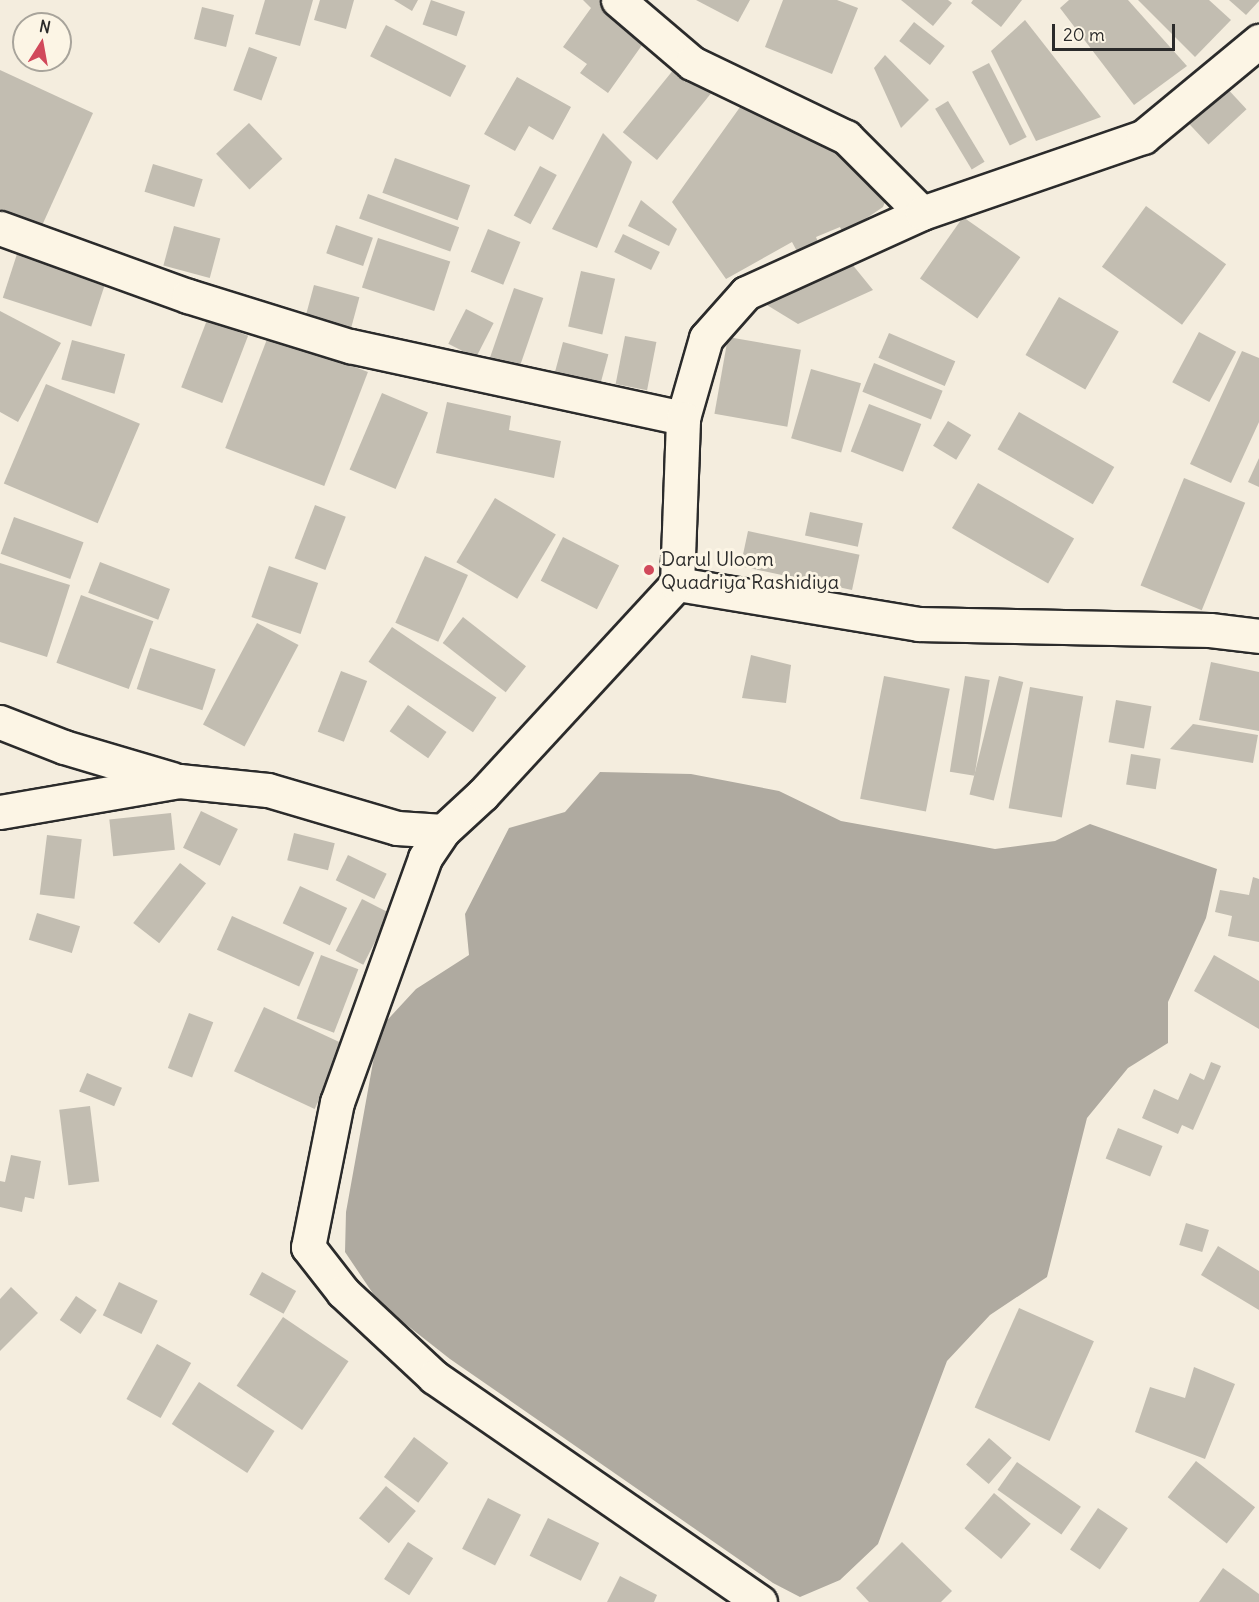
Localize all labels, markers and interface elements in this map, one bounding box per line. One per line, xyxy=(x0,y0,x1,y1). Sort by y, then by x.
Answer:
north arrow xyxy=(12,12,72,72)
scale bar xyxy=(1055,12,1178,50)
text: N xyxy=(38,15,52,37)
text: 20 m xyxy=(1063,23,1105,46)
place label: Darul Uloom Quadriya Rashidiya xyxy=(661,546,839,593)
marker: Darul Uloom Quadriya Rashidiya xyxy=(642,563,656,577)

